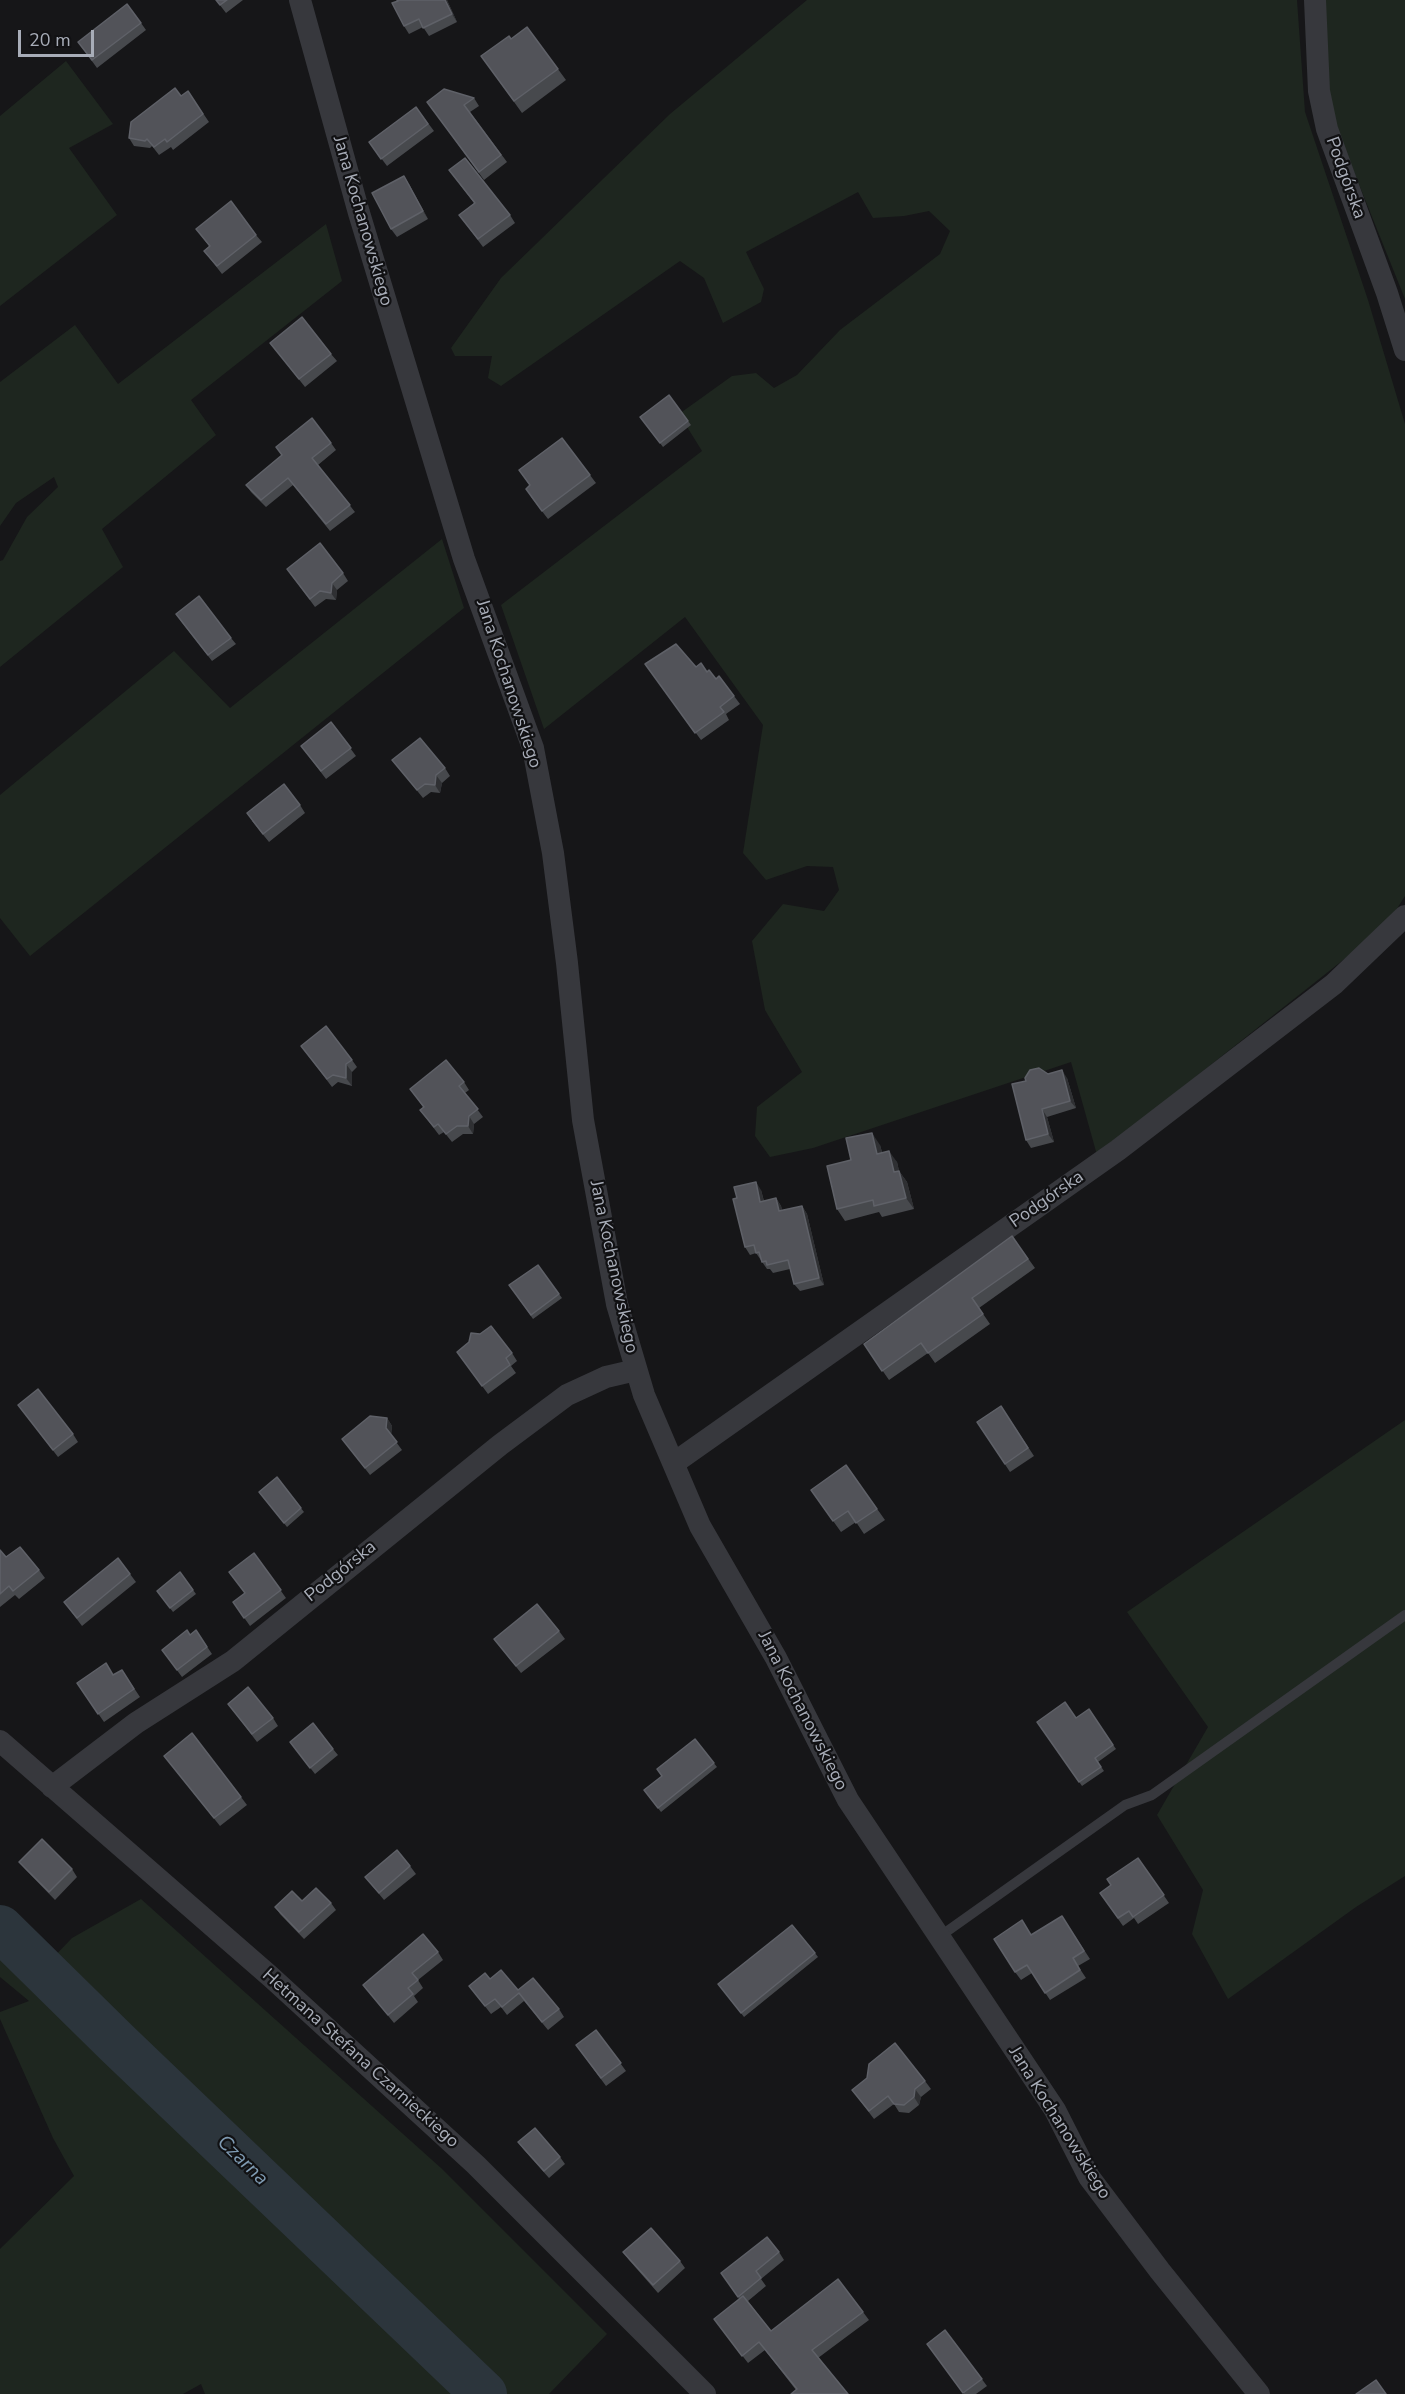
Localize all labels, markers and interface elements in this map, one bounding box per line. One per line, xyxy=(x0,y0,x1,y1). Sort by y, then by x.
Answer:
scale bar xyxy=(21,18,98,56)
text: 20 m xyxy=(29,28,71,52)
street label: Jana Kochanowskiego xyxy=(327,133,397,309)
street label: Podgórska xyxy=(1320,134,1370,222)
street label: Jana Kochanowskiego xyxy=(471,597,545,771)
street label: Podgórska xyxy=(1006,1167,1088,1233)
street label: Jana Kochanowskiego xyxy=(584,1179,642,1355)
street label: Podgórska xyxy=(301,1537,381,1607)
street label: Jana Kochanowskiego xyxy=(752,1628,852,1794)
street label: Hetmana Stefana Czarnieckiego xyxy=(257,1965,463,2153)
street label: Jana Kochanowskiego xyxy=(1003,2043,1115,2203)
water label: Czarna xyxy=(211,2131,273,2191)

